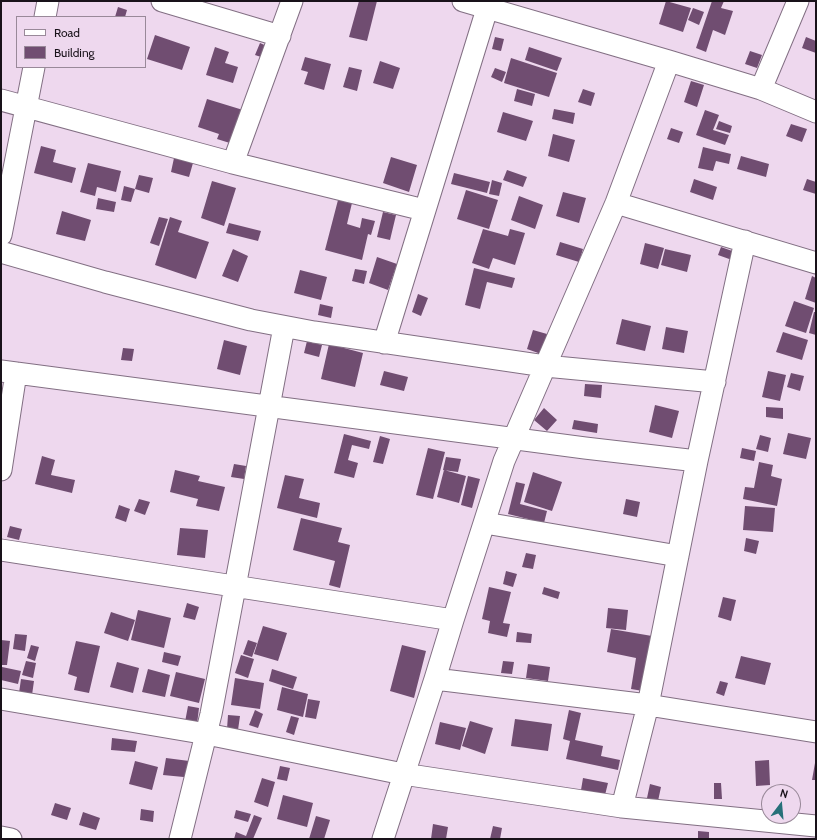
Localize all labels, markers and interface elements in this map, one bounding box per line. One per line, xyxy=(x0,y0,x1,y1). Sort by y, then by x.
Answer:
legend xyxy=(16,16,146,68)
text: Road xyxy=(54,25,80,40)
text: Building xyxy=(54,45,95,60)
north arrow xyxy=(761,784,801,824)
text: N xyxy=(778,786,790,801)

